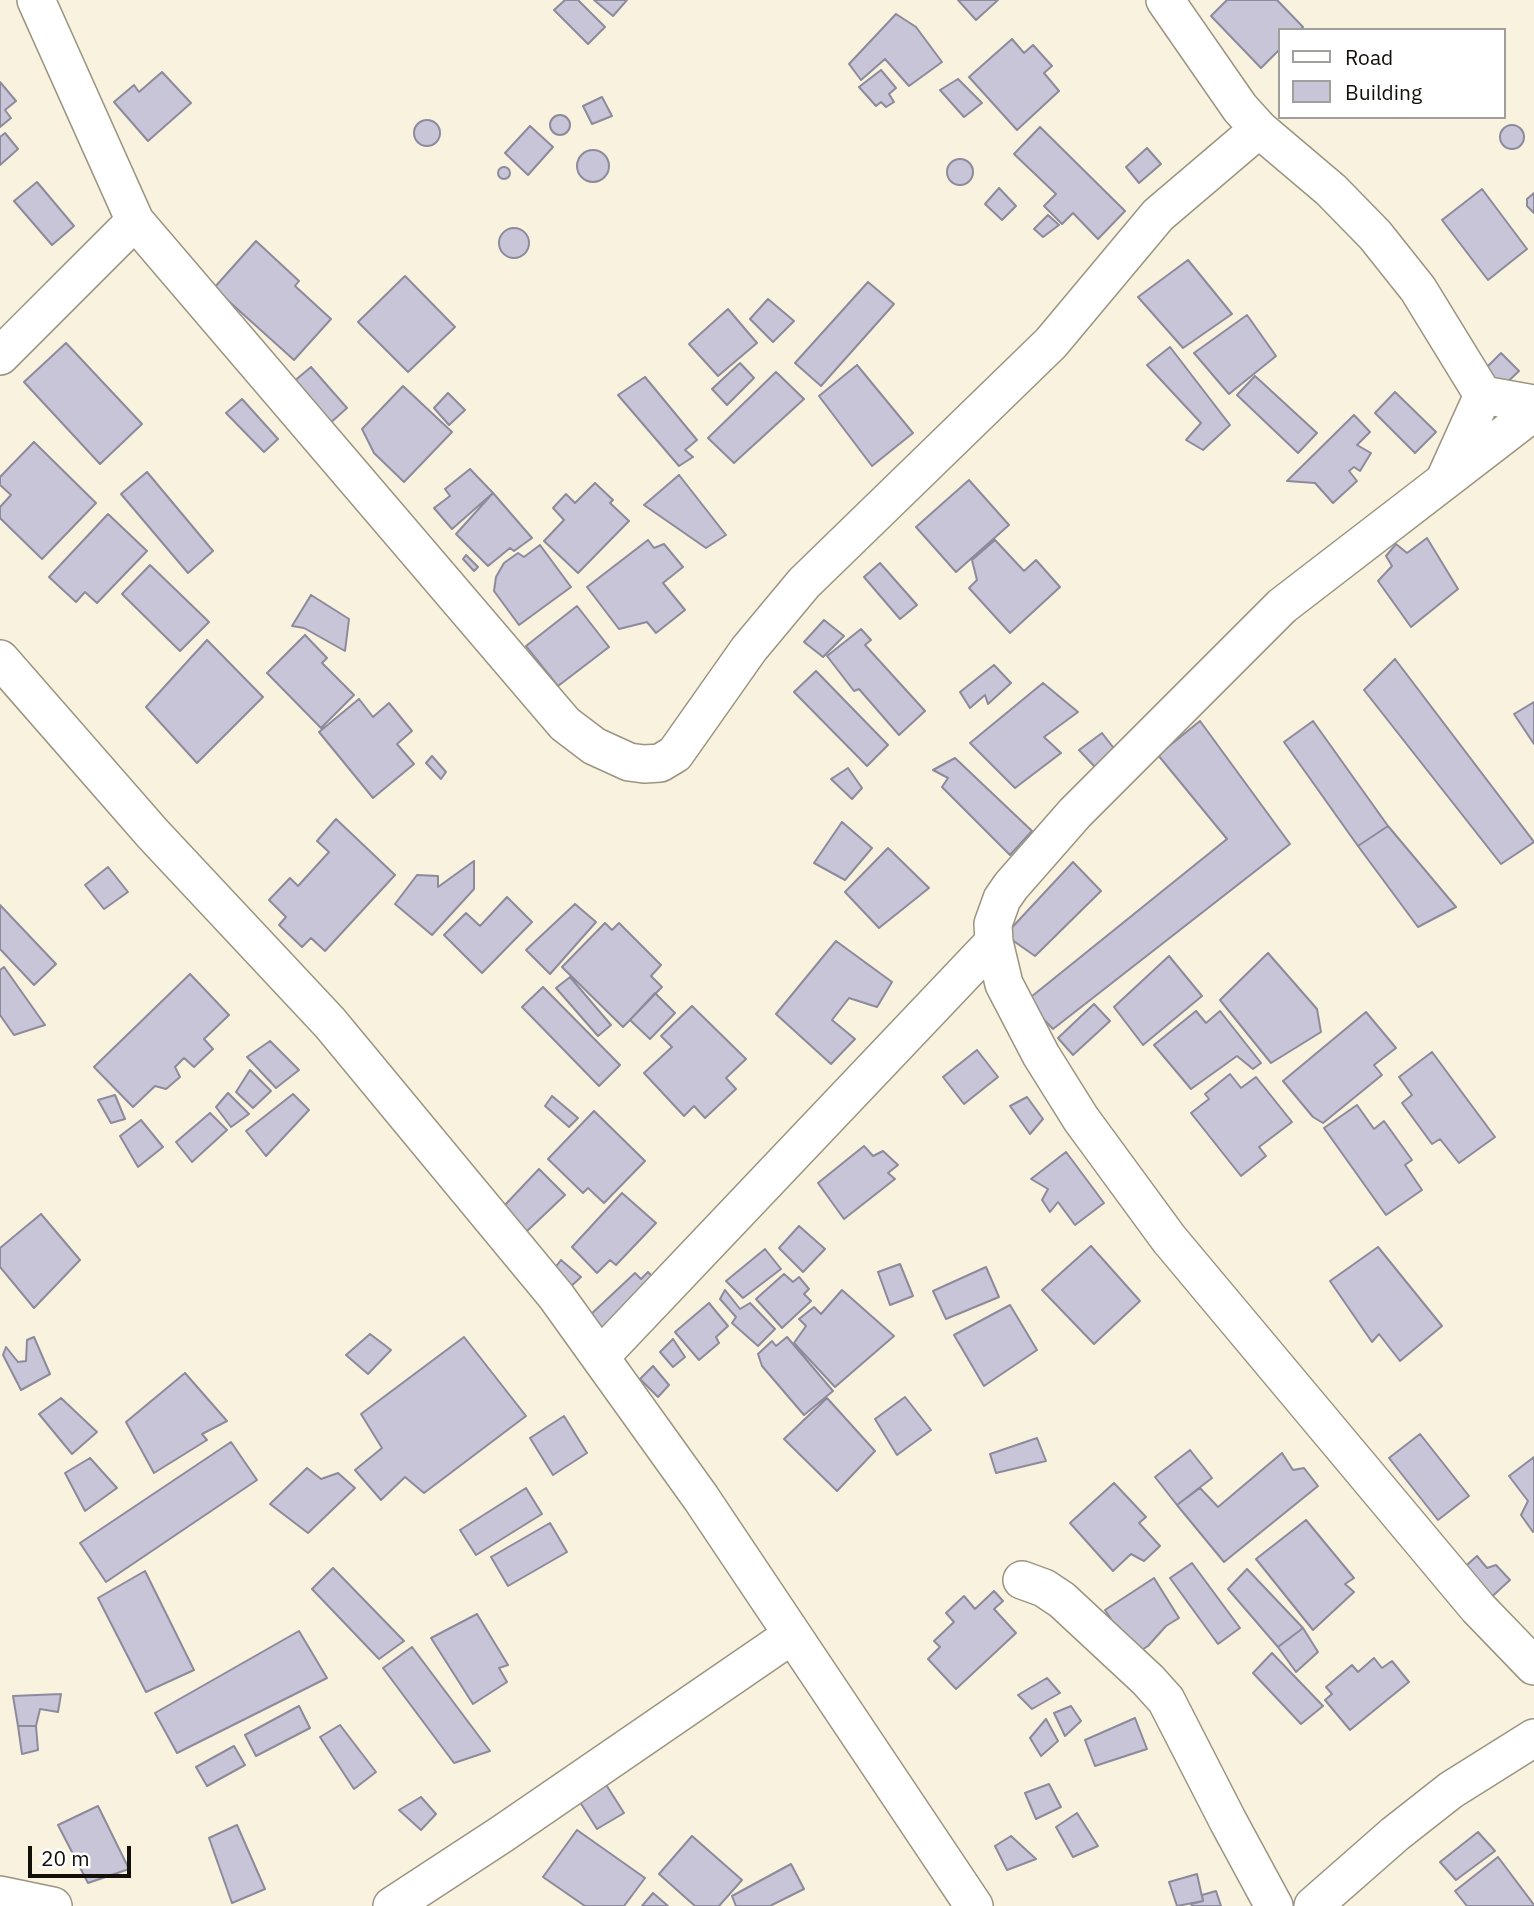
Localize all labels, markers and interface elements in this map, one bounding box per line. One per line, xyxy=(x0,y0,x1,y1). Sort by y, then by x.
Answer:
legend xyxy=(1278,28,1506,119)
text: Road xyxy=(1345,43,1393,71)
text: Building xyxy=(1345,78,1422,106)
scale bar xyxy=(32,1832,135,1876)
text: 20 m xyxy=(41,1844,90,1872)

